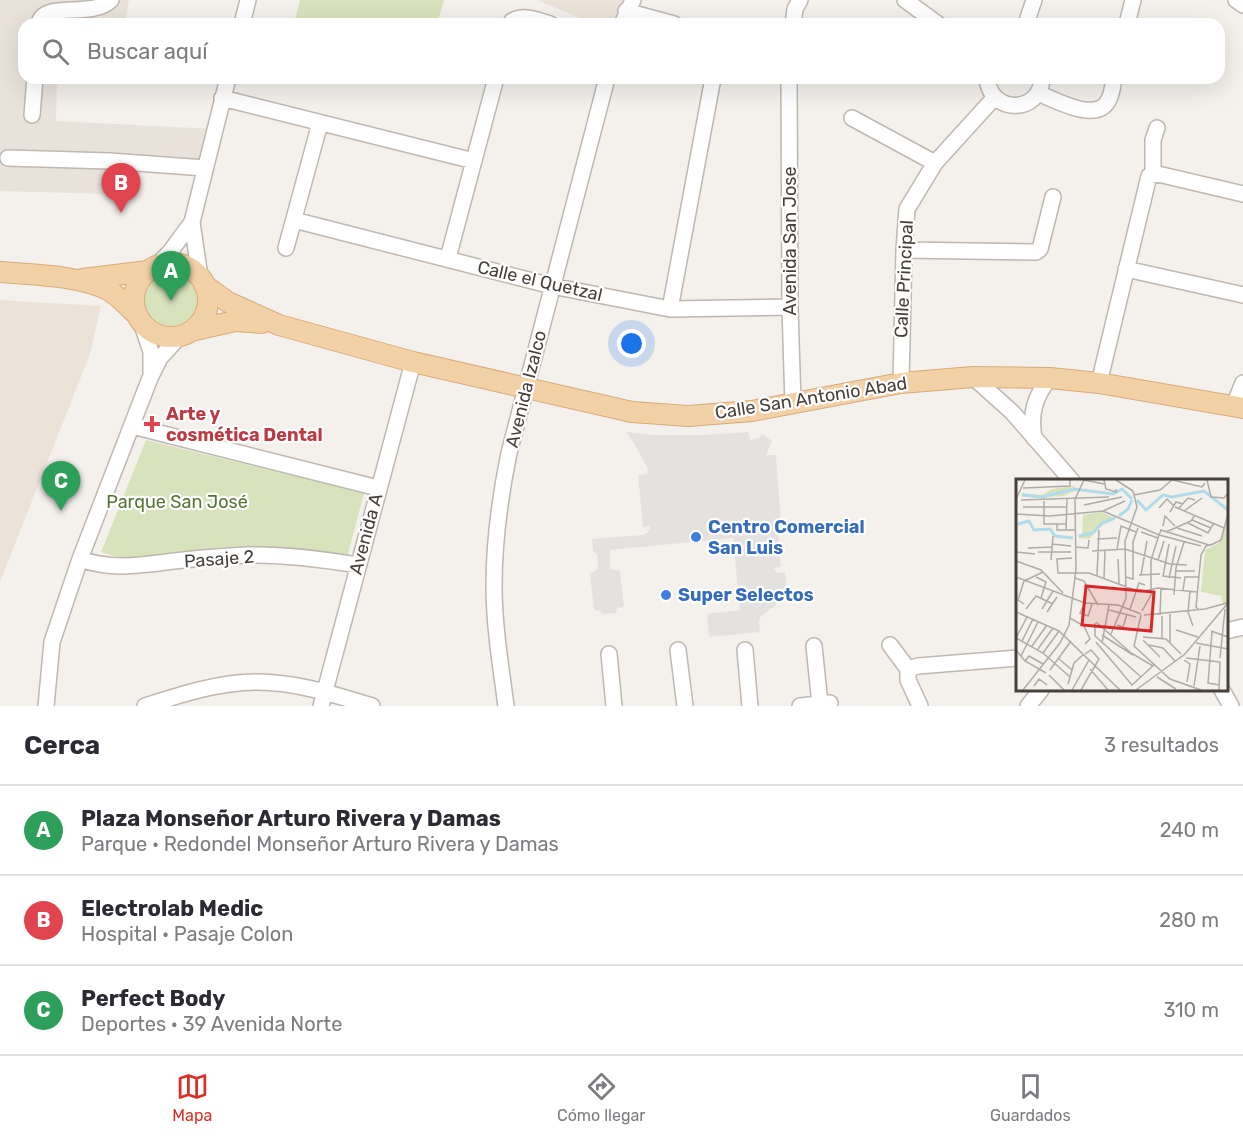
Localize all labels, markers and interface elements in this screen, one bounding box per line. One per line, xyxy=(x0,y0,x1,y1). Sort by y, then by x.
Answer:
search box xyxy=(18,18,1225,84)
icon: search xyxy=(39,35,72,68)
text: Buscar aquí xyxy=(87,38,208,65)
pin: B xyxy=(102,164,140,213)
street label: Avenida San Jose xyxy=(779,167,801,316)
street label: Calle Principal xyxy=(890,219,918,339)
pin: A xyxy=(152,252,190,301)
street label: Calle el Quetzal xyxy=(475,256,605,306)
street label: Avenida Izalco xyxy=(501,328,551,450)
your location xyxy=(617,329,646,358)
street label: Calle San Antonio Abad xyxy=(713,372,909,424)
place label: Arte y cosmética Dental xyxy=(166,403,323,446)
marker: Arte y cosmética Dental xyxy=(143,415,161,433)
pin: C xyxy=(42,462,80,511)
inset map xyxy=(1016,479,1228,691)
park label: Parque San José xyxy=(106,491,248,513)
street label: Avenida A xyxy=(345,491,387,577)
place label: Centro Comercial San Luis xyxy=(708,516,865,559)
marker: Centro Comercial San Luis xyxy=(689,530,703,544)
street label: Pasaje 2 xyxy=(183,546,255,572)
place label: Super Selectos xyxy=(678,584,814,606)
marker: Super Selectos xyxy=(659,588,673,602)
text: Cerca xyxy=(24,730,100,761)
text: 3 resultados xyxy=(1104,733,1219,757)
text: Plaza Monseñor Arturo Rivera y Damas xyxy=(81,805,501,832)
text: A xyxy=(36,818,51,842)
text: 240 m xyxy=(1160,818,1219,842)
text: Parque · Redondel Monseñor Arturo Rivera y Damas xyxy=(81,832,559,856)
text: Electrolab Medic xyxy=(81,895,263,922)
text: B xyxy=(36,908,51,932)
text: 280 m xyxy=(1159,908,1219,932)
text: Hospital · Pasaje Colon xyxy=(81,922,293,946)
text: Perfect Body xyxy=(81,985,225,1012)
text: C xyxy=(36,998,51,1022)
text: 310 m xyxy=(1163,998,1219,1022)
text: Deportes · 39 Avenida Norte xyxy=(81,1012,342,1036)
tab: Mapa xyxy=(172,1070,212,1125)
tab: Cómo llegar xyxy=(557,1070,645,1125)
tab: Guardados xyxy=(990,1070,1071,1125)

